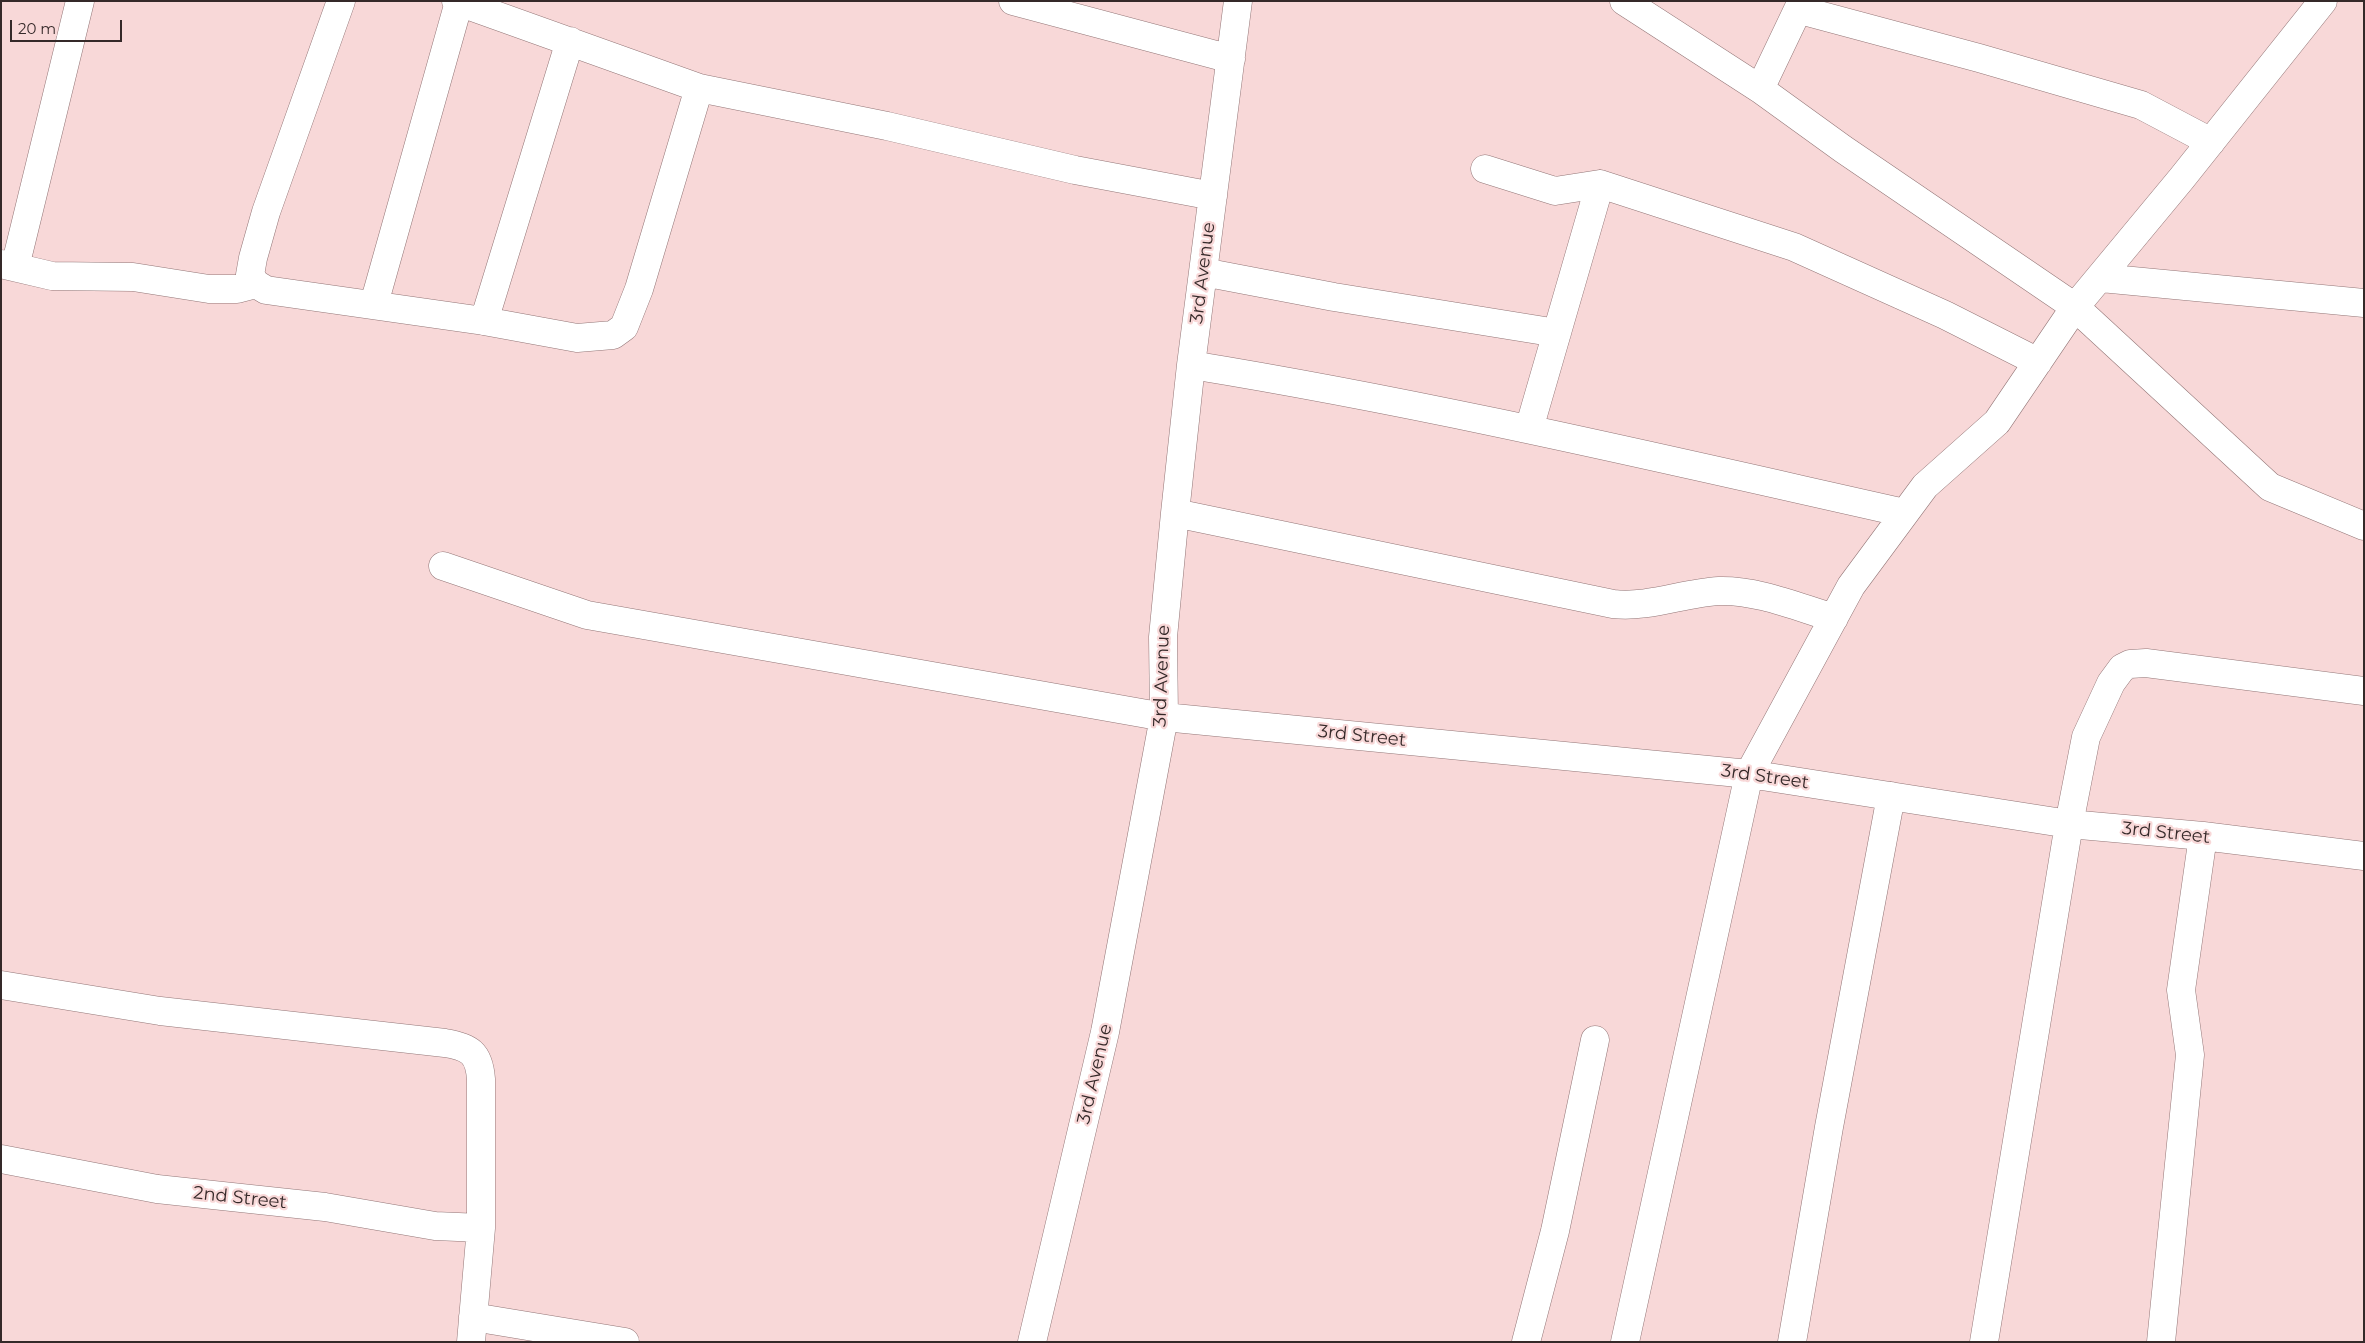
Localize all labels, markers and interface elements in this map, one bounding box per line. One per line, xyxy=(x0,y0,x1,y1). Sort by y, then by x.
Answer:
scale bar xyxy=(12,10,125,42)
text: 20 m xyxy=(18,19,56,38)
street label: 3rd Avenue xyxy=(1186,221,1220,325)
street label: 3rd Avenue xyxy=(1149,625,1175,727)
street label: 3rd Street xyxy=(1317,721,1407,751)
street label: 3rd Street xyxy=(1720,760,1810,794)
street label: 3rd Street xyxy=(2121,818,2211,848)
street label: 3rd Avenue xyxy=(1073,1022,1117,1126)
street label: 2nd Street xyxy=(192,1182,288,1214)

